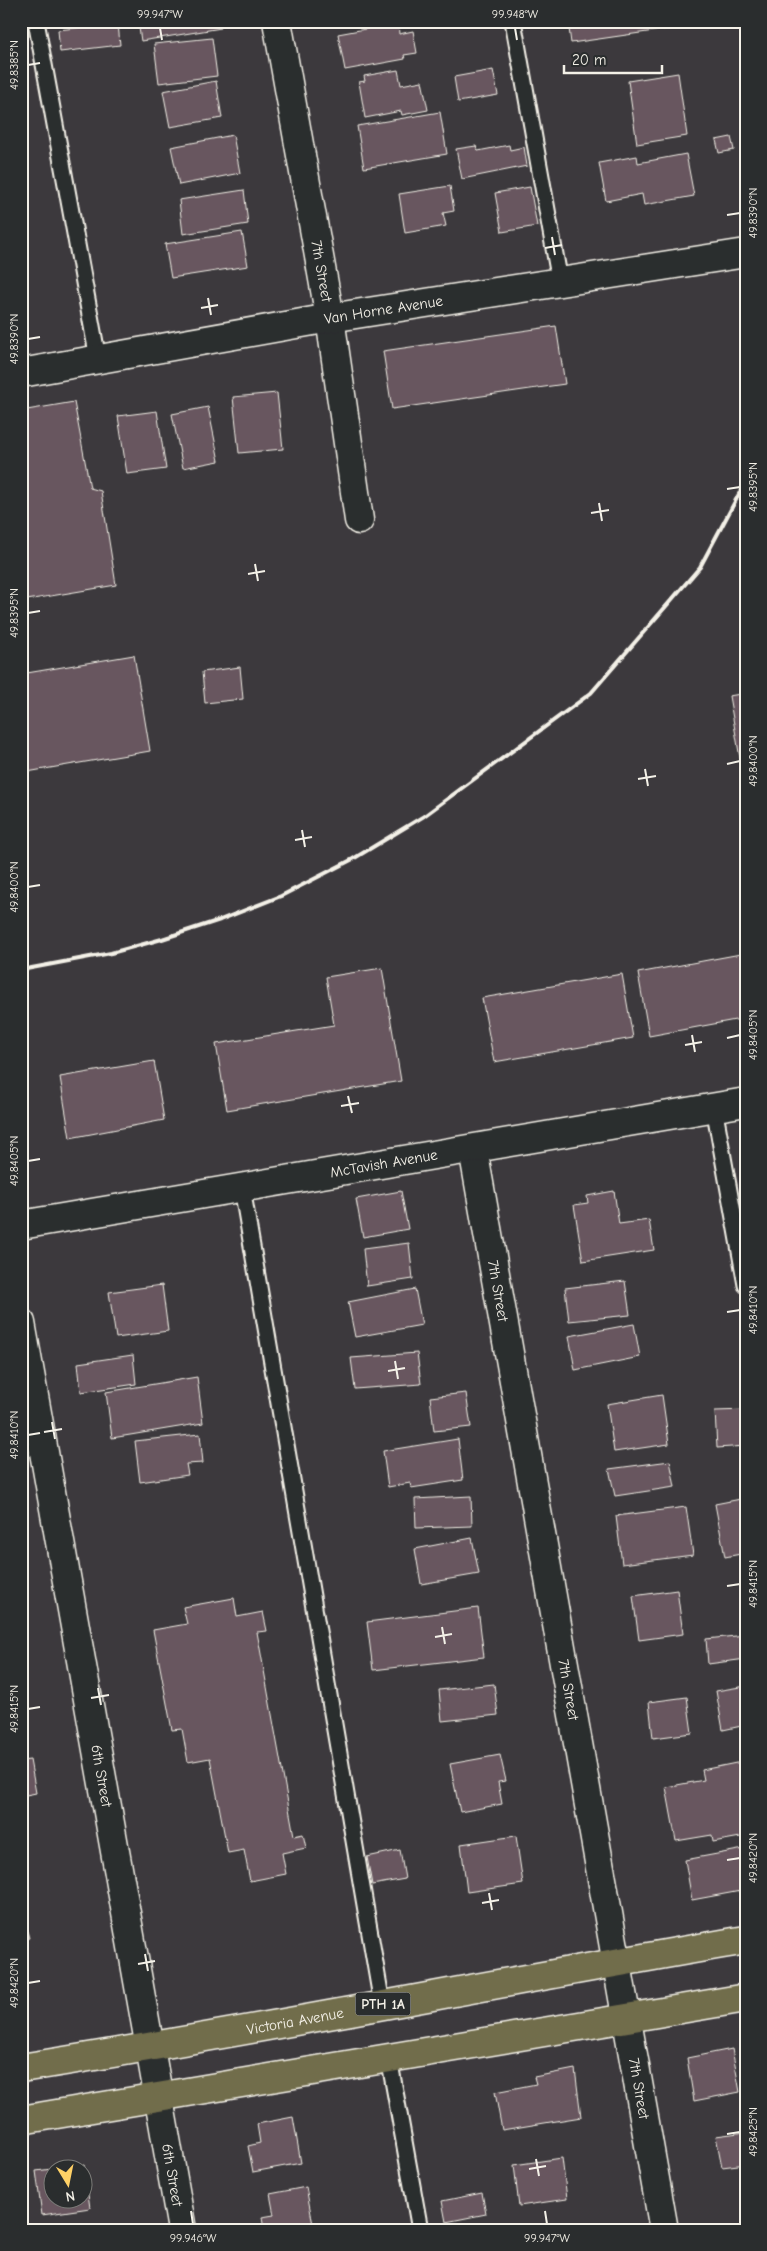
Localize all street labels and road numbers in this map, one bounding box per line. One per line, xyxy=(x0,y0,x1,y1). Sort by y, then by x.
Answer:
street label: 7th Street xyxy=(307,239,336,304)
street label: Van Horne Avenue xyxy=(323,291,444,328)
street label: McTavish Avenue xyxy=(329,1145,439,1181)
street label: 7th Street xyxy=(484,1259,512,1324)
street label: 7th Street xyxy=(554,1658,583,1722)
street label: 6th Street xyxy=(87,1743,116,1809)
road number: PTH 1A xyxy=(356,1992,410,2016)
street label: Victoria Avenue xyxy=(245,2004,345,2039)
street label: 7th Street xyxy=(625,2056,653,2121)
street label: 6th Street xyxy=(158,2142,187,2208)

